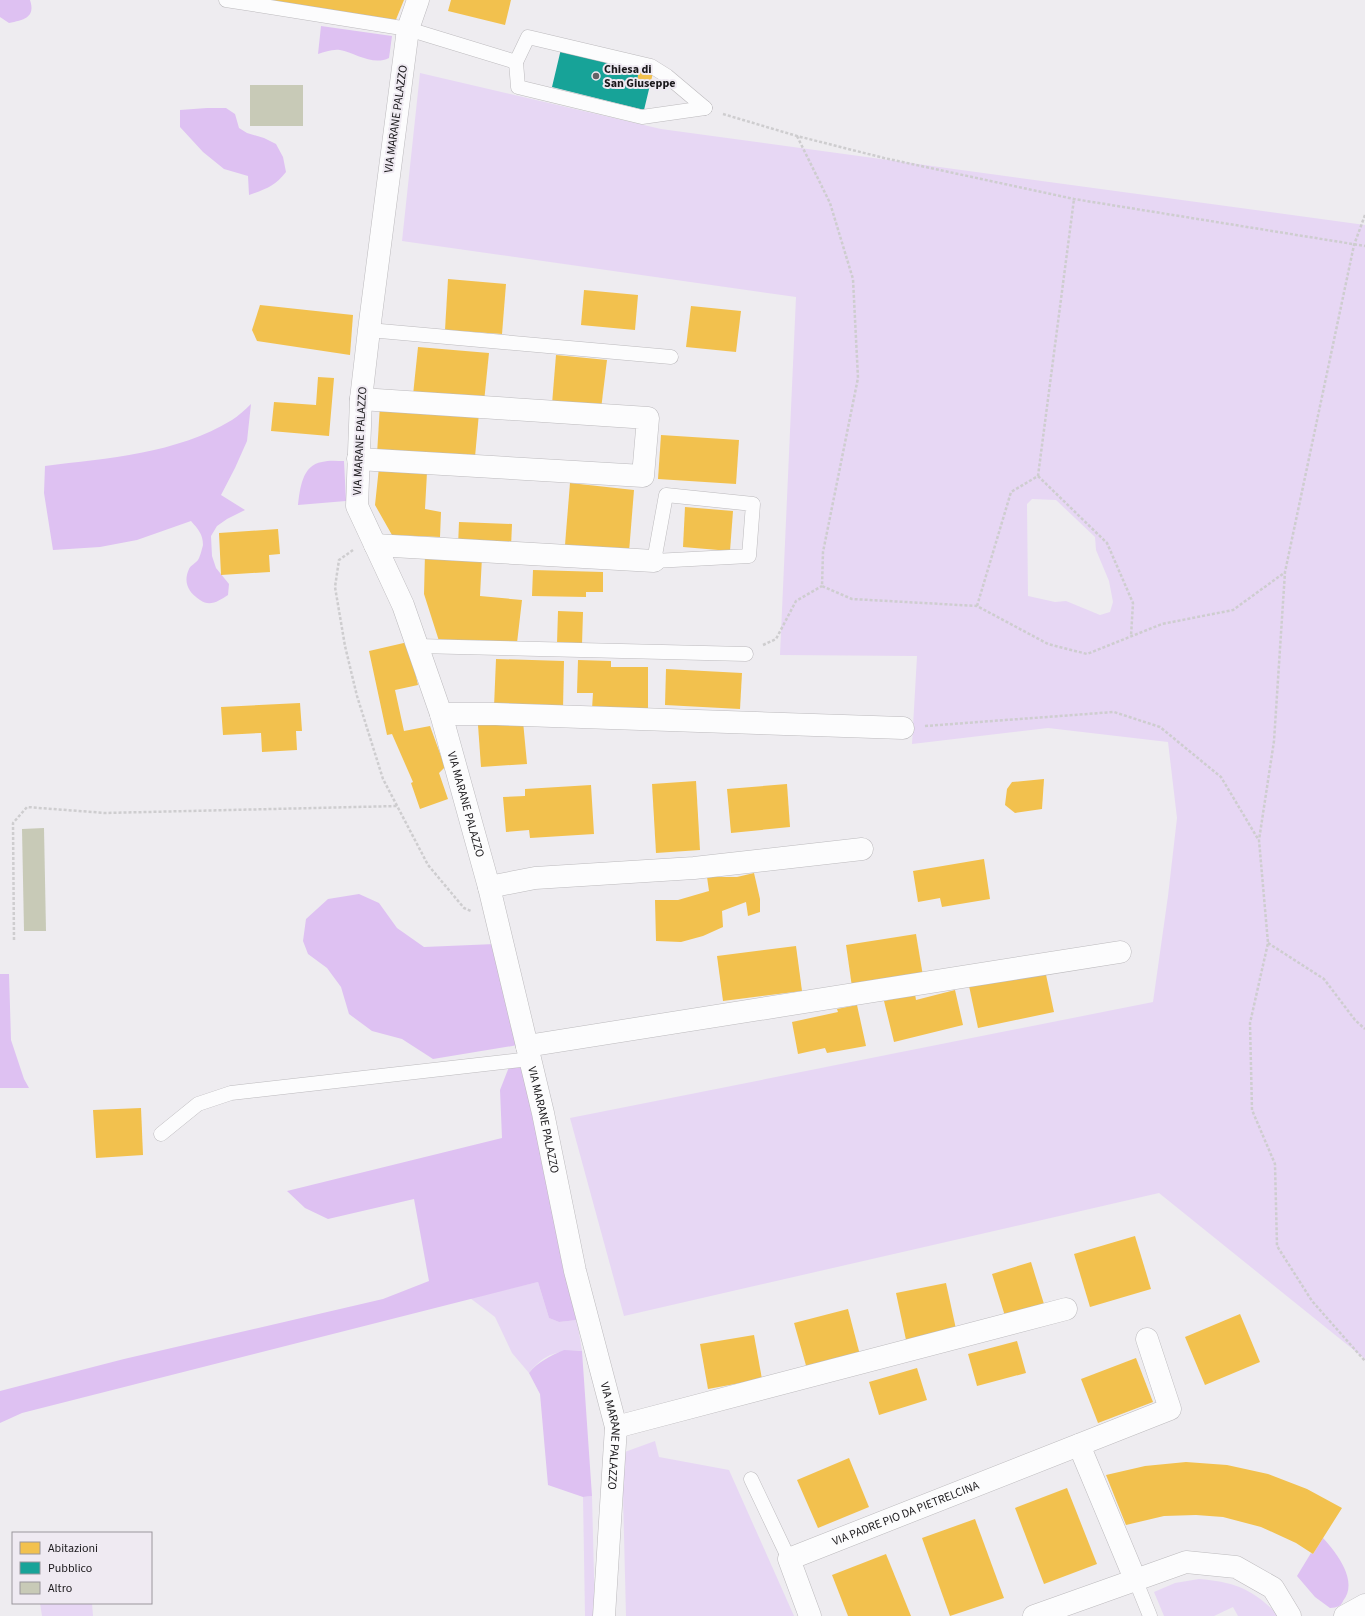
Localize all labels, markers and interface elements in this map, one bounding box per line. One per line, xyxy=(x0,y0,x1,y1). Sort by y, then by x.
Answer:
place label: Chiesa di San Giuseppe xyxy=(604,61,676,92)
street label: VIA MARANE PALAZZO xyxy=(380,64,412,174)
marker: Chiesa di San Giuseppe xyxy=(591,71,601,81)
street label: VIA MARANE PALAZZO xyxy=(349,386,371,496)
street label: VIA MARANE PALAZZO xyxy=(443,749,489,859)
street label: VIA MARANE PALAZZO xyxy=(524,1065,563,1175)
street label: VIA MARANE PALAZZO xyxy=(596,1380,625,1490)
street label: VIA PADRE PIO DA PIETRELCINA xyxy=(830,1476,982,1550)
legend xyxy=(12,1532,152,1604)
text: Abitazioni xyxy=(48,1540,98,1557)
text: Pubblico xyxy=(48,1560,92,1577)
text: Altro xyxy=(48,1580,72,1597)

